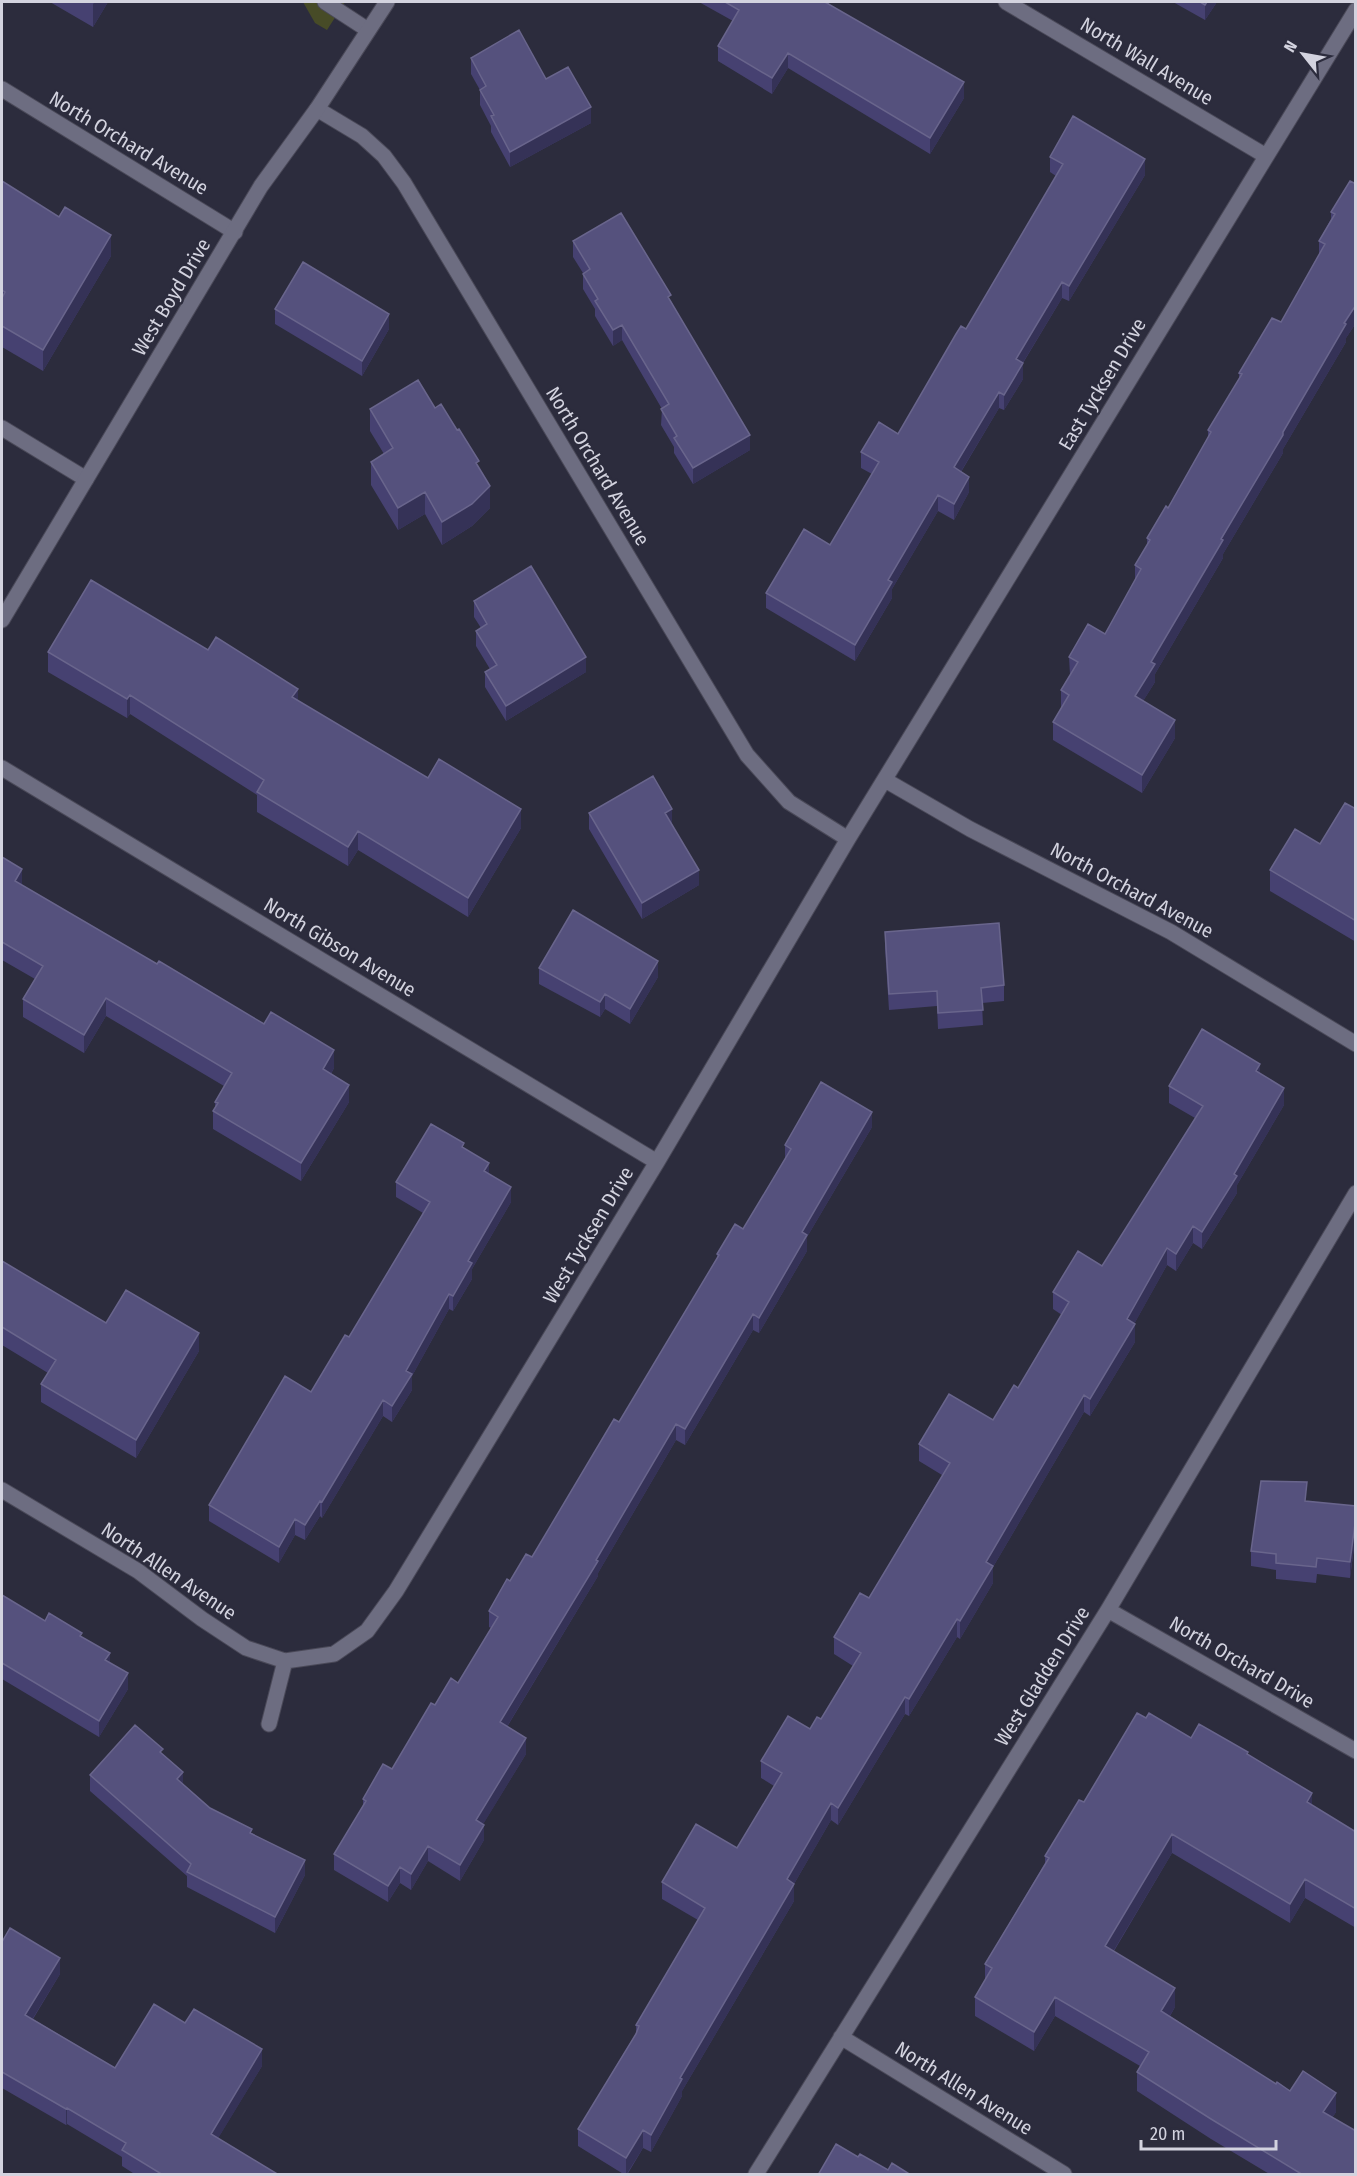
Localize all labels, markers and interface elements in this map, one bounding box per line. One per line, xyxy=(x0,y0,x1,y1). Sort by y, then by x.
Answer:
street label: North Wall Avenue xyxy=(1076,12,1218,110)
north arrow xyxy=(1273,24,1333,84)
text: N xyxy=(1280,38,1301,56)
street label: North Orchard Avenue xyxy=(45,86,213,200)
street label: West Boyd Drive xyxy=(127,234,215,360)
street label: East Tycksen Drive xyxy=(1053,314,1151,454)
street label: North Orchard Avenue xyxy=(541,382,655,550)
street label: North Orchard Avenue xyxy=(1046,837,1218,943)
street label: North Gibson Avenue xyxy=(260,892,420,1002)
street label: West Tycksen Drive xyxy=(538,1162,638,1308)
street label: North Allen Avenue xyxy=(97,1517,241,1625)
street label: West Gladden Drive xyxy=(989,1602,1095,1750)
street label: North Orchard Drive xyxy=(1165,1611,1319,1713)
street label: North Allen Avenue xyxy=(891,2036,1037,2140)
scale bar xyxy=(1141,2113,1276,2151)
text: 20 m xyxy=(1150,2123,1185,2145)

